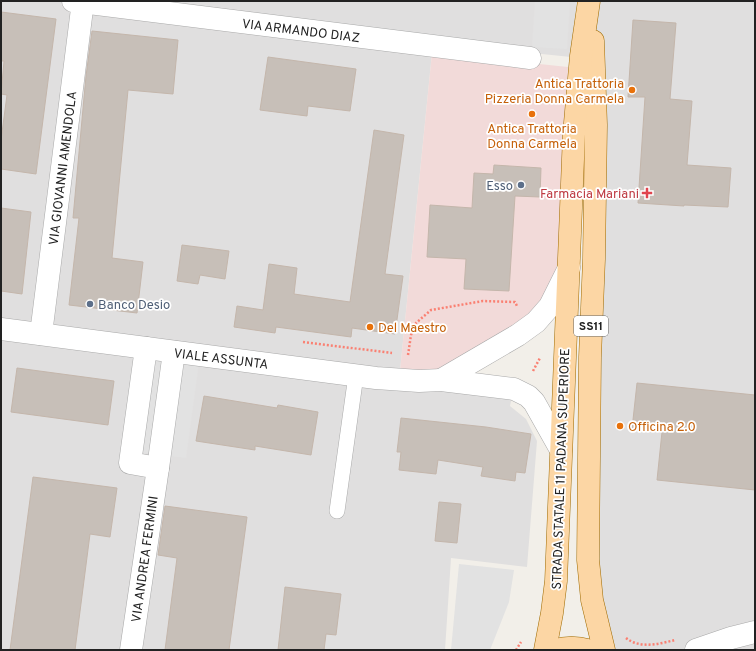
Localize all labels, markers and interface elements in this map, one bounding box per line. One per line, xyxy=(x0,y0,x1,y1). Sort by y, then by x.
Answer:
street label: VIA ARMANDO DIAZ xyxy=(241,17,361,47)
place label: Antica Trattoria Pizzeria Donna Carmela xyxy=(485,77,624,108)
marker: Antica Trattoria Pizzeria Donna Carmela xyxy=(627,85,637,95)
street label: VIA GIOVANNI AMENDOLA xyxy=(47,90,81,246)
marker: Antica Trattoria Donna Carmela xyxy=(527,109,537,119)
place label: Antica Trattoria Donna Carmela xyxy=(487,122,577,153)
place label: Esso xyxy=(486,179,513,195)
marker: Esso xyxy=(516,180,526,190)
place label: Farmacia Mariani xyxy=(540,187,639,203)
marker: Farmacia Mariani xyxy=(642,188,652,198)
place label: Banco Desio xyxy=(98,298,170,314)
marker: Banco Desio xyxy=(85,299,95,309)
road number: SS11 xyxy=(574,316,608,336)
place label: Del Maestro xyxy=(378,321,447,337)
marker: Del Maestro xyxy=(365,322,375,332)
street label: VIALE ASSUNTA xyxy=(173,346,269,374)
street label: STRADA STATALE 11 PADANA SUPERIORE xyxy=(550,348,574,590)
place label: Officina 2.0 xyxy=(628,420,696,436)
marker: Officina 2.0 xyxy=(615,421,625,431)
street label: VIA ANDREA FERMINI xyxy=(129,495,163,624)

